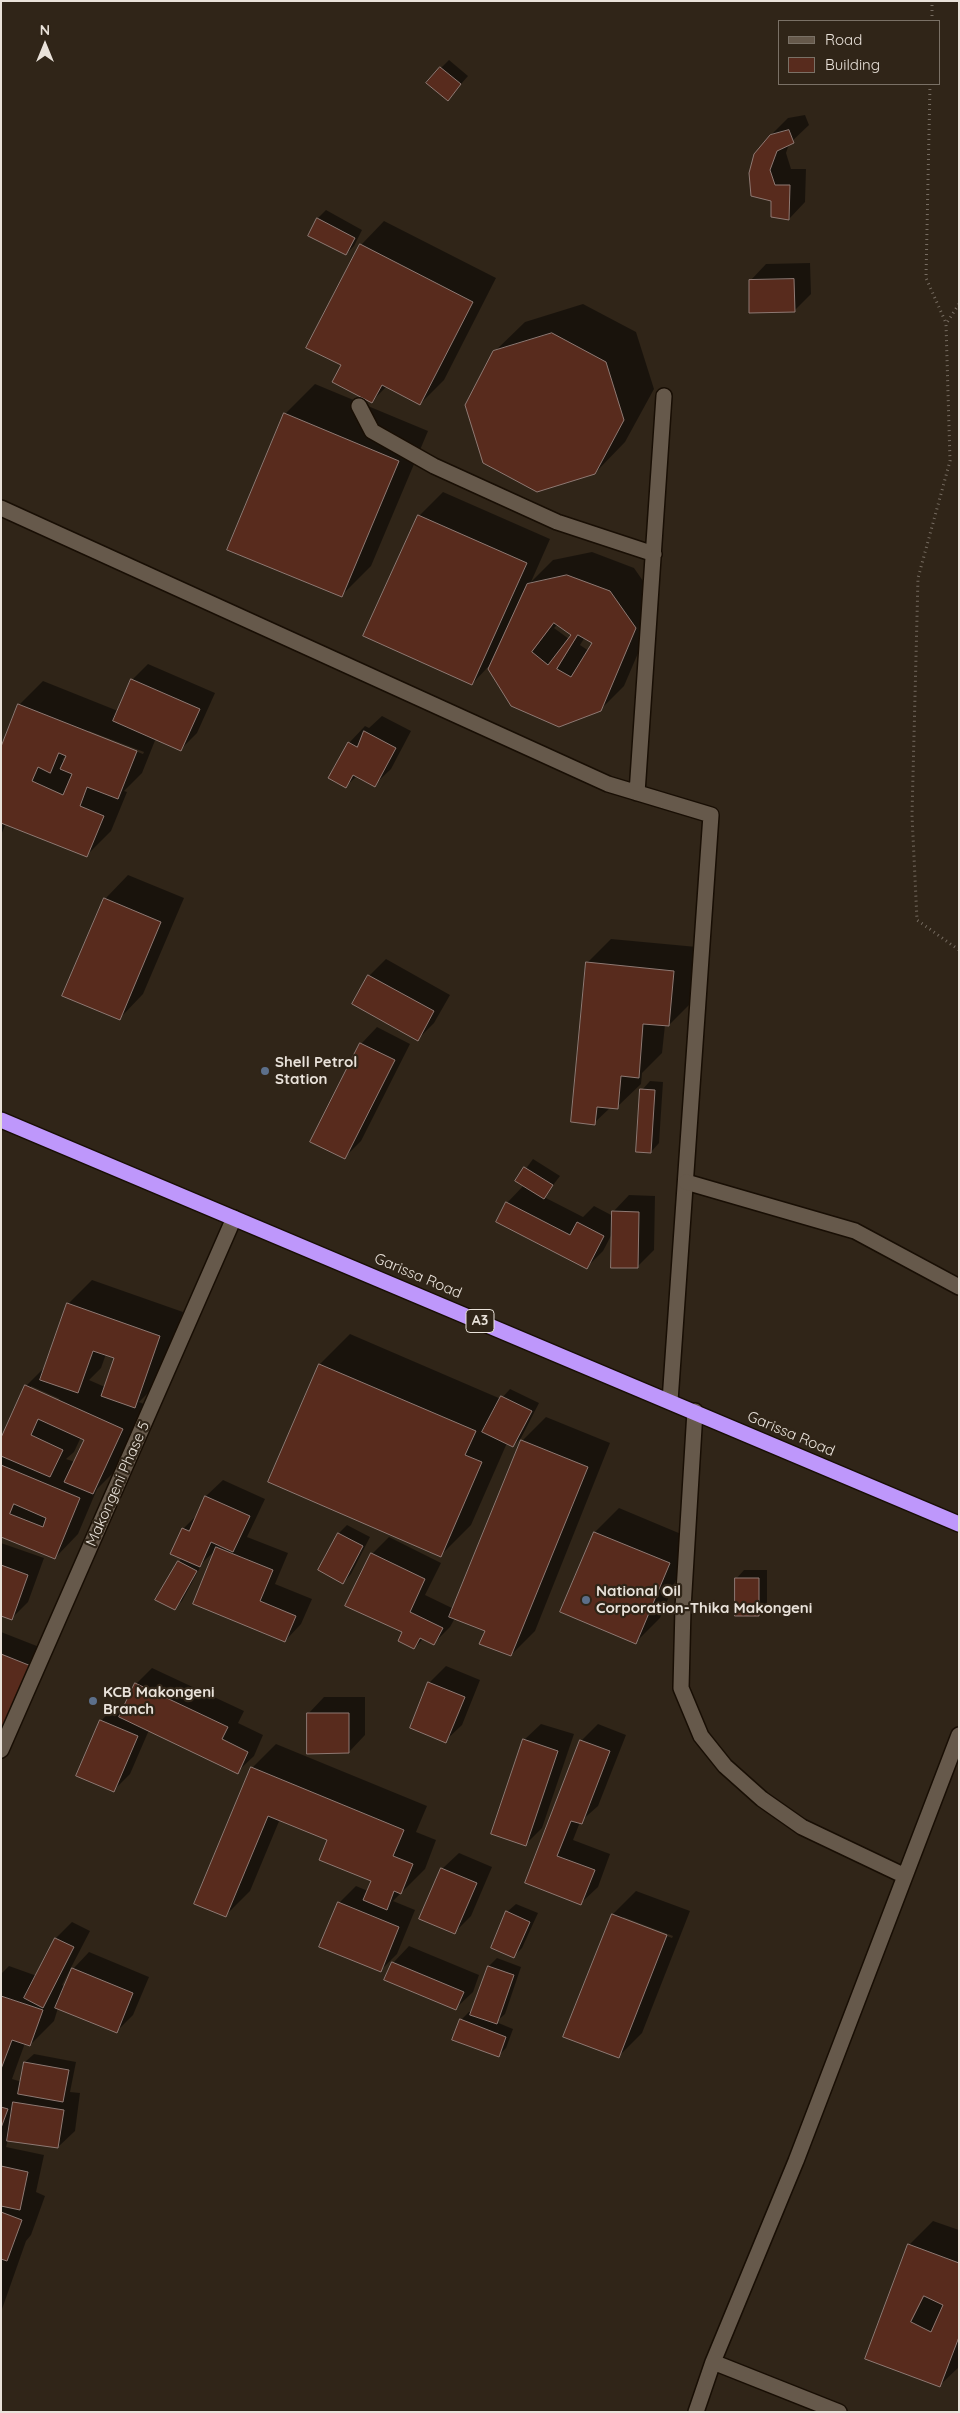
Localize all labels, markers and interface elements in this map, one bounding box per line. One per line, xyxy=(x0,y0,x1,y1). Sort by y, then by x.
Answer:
north arrow xyxy=(20,20,70,70)
legend xyxy=(778,20,940,85)
text: N xyxy=(40,21,50,39)
text: Road xyxy=(825,30,862,49)
text: Building xyxy=(825,55,880,74)
place label: Shell Petrol Station xyxy=(275,1053,357,1088)
marker: Shell Petrol Station xyxy=(259,1065,271,1077)
street label: Garissa Road xyxy=(372,1249,464,1303)
road number: A3 xyxy=(466,1310,494,1332)
street label: Garissa Road xyxy=(745,1407,837,1461)
street label: Makongeni Phase 5 xyxy=(82,1419,154,1549)
place label: National Oil Corporation-Thika Makongeni xyxy=(596,1582,812,1617)
marker: National Oil Corporation-Thika Makongeni xyxy=(580,1594,592,1606)
place label: KCB Makongeni Branch xyxy=(103,1683,215,1718)
marker: KCB Makongeni Branch xyxy=(87,1695,99,1707)

